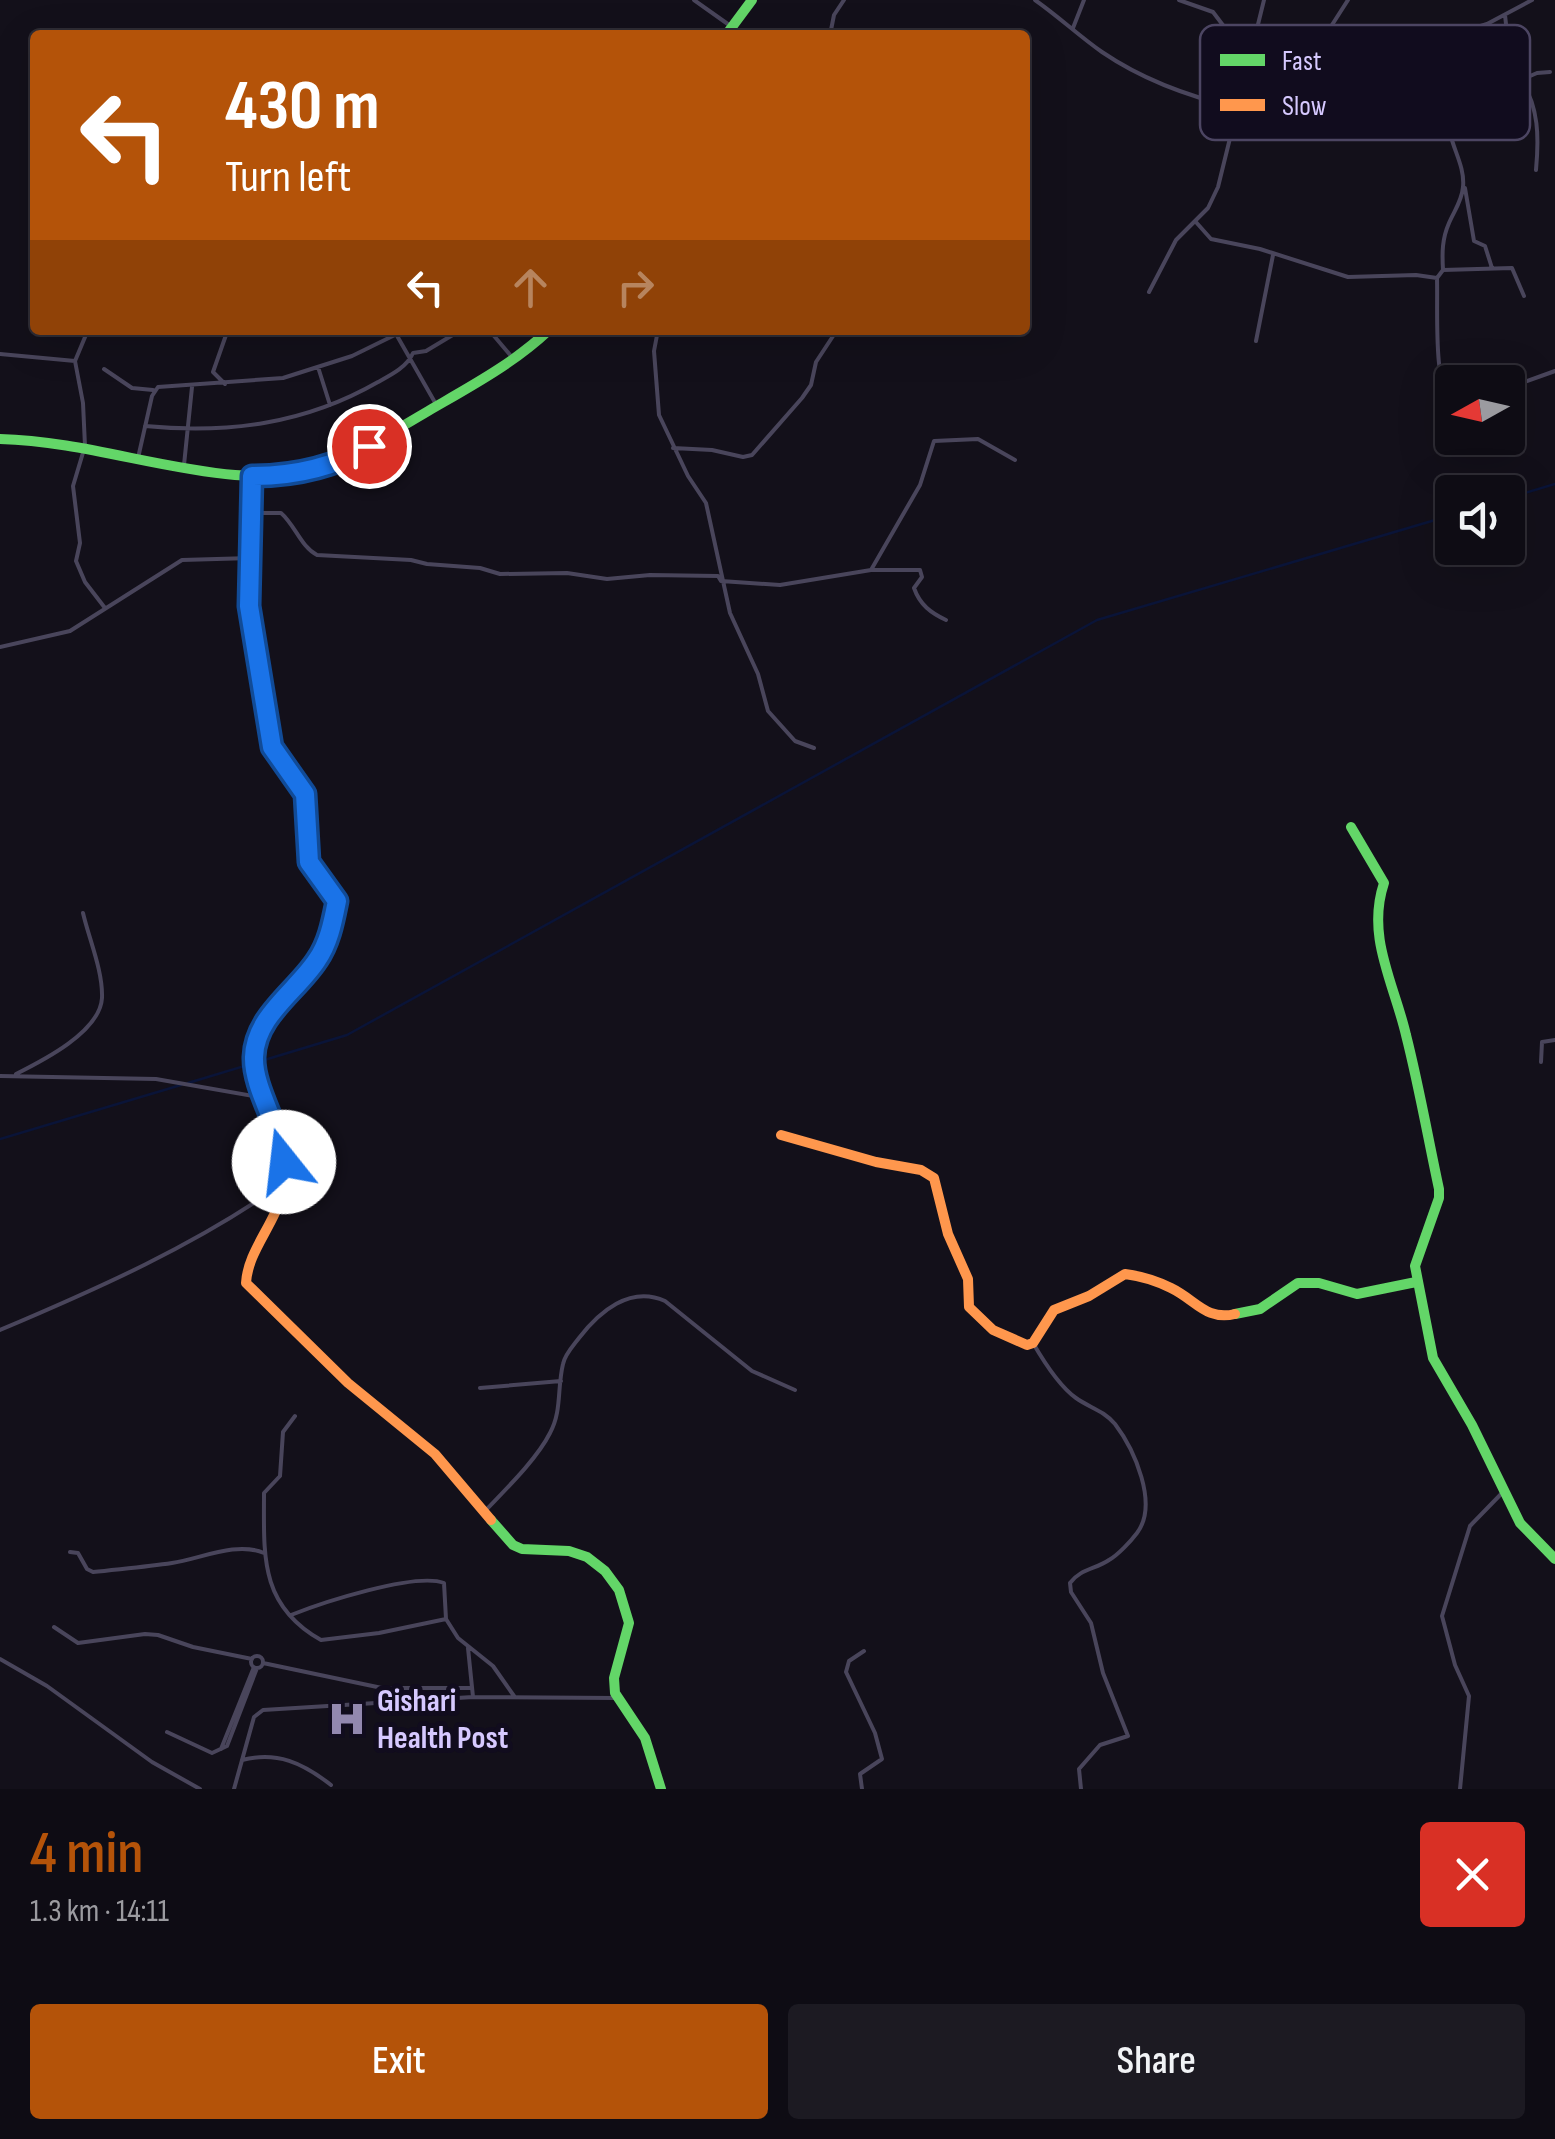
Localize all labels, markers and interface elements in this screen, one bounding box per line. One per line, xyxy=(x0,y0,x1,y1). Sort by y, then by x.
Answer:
legend xyxy=(1200,25,1530,140)
text: Fast xyxy=(1282,45,1321,78)
text: 430 m xyxy=(225,65,380,149)
icon: left xyxy=(60,70,190,200)
text: Slow xyxy=(1282,90,1327,123)
text: Turn left xyxy=(225,150,351,205)
icon: left xyxy=(398,260,453,315)
icon: ahead xyxy=(503,260,558,315)
icon: right xyxy=(608,260,663,315)
north arrow xyxy=(1435,365,1525,455)
map controls xyxy=(1435,365,1525,565)
pin xyxy=(327,404,412,489)
icon: arrive xyxy=(342,419,397,474)
button: sound xyxy=(1435,475,1525,565)
position arrow xyxy=(232,1110,336,1214)
place label: Gishari Health Post xyxy=(377,1682,508,1758)
hospital icon: Gishari Health Post xyxy=(326,1698,368,1740)
text: 4 min xyxy=(30,1818,143,1890)
button: close xyxy=(1420,1822,1525,1927)
text: 1.3 km · 14:11 xyxy=(30,1892,169,1931)
button: Exit xyxy=(30,2004,768,2119)
button: Share xyxy=(788,2004,1525,2119)

